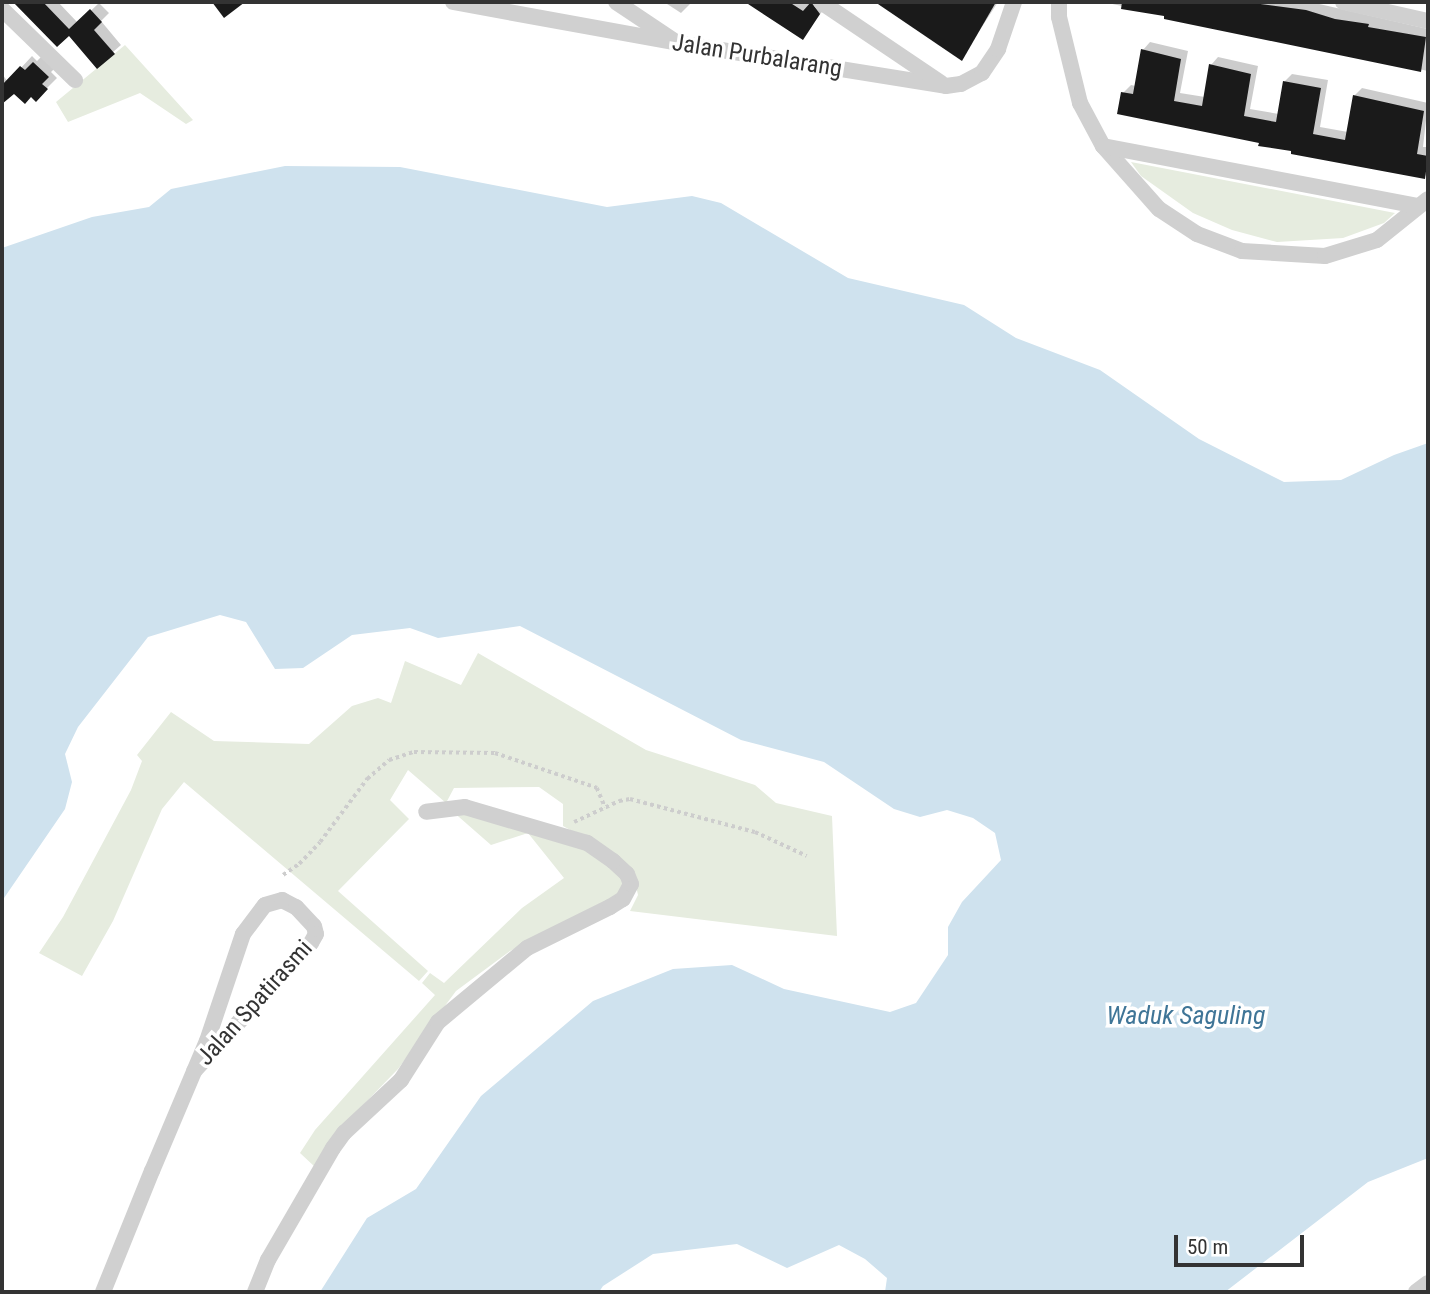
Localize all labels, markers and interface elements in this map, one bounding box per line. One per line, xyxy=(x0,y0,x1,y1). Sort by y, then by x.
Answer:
street label: Jalan Purbalarang xyxy=(670,28,844,84)
street label: Jalan Spatirasmi xyxy=(191,934,319,1072)
water label: Waduk Saguling xyxy=(1107,1000,1265,1032)
scale bar xyxy=(1178,1220,1308,1264)
text: 50 m xyxy=(1187,1235,1228,1259)

